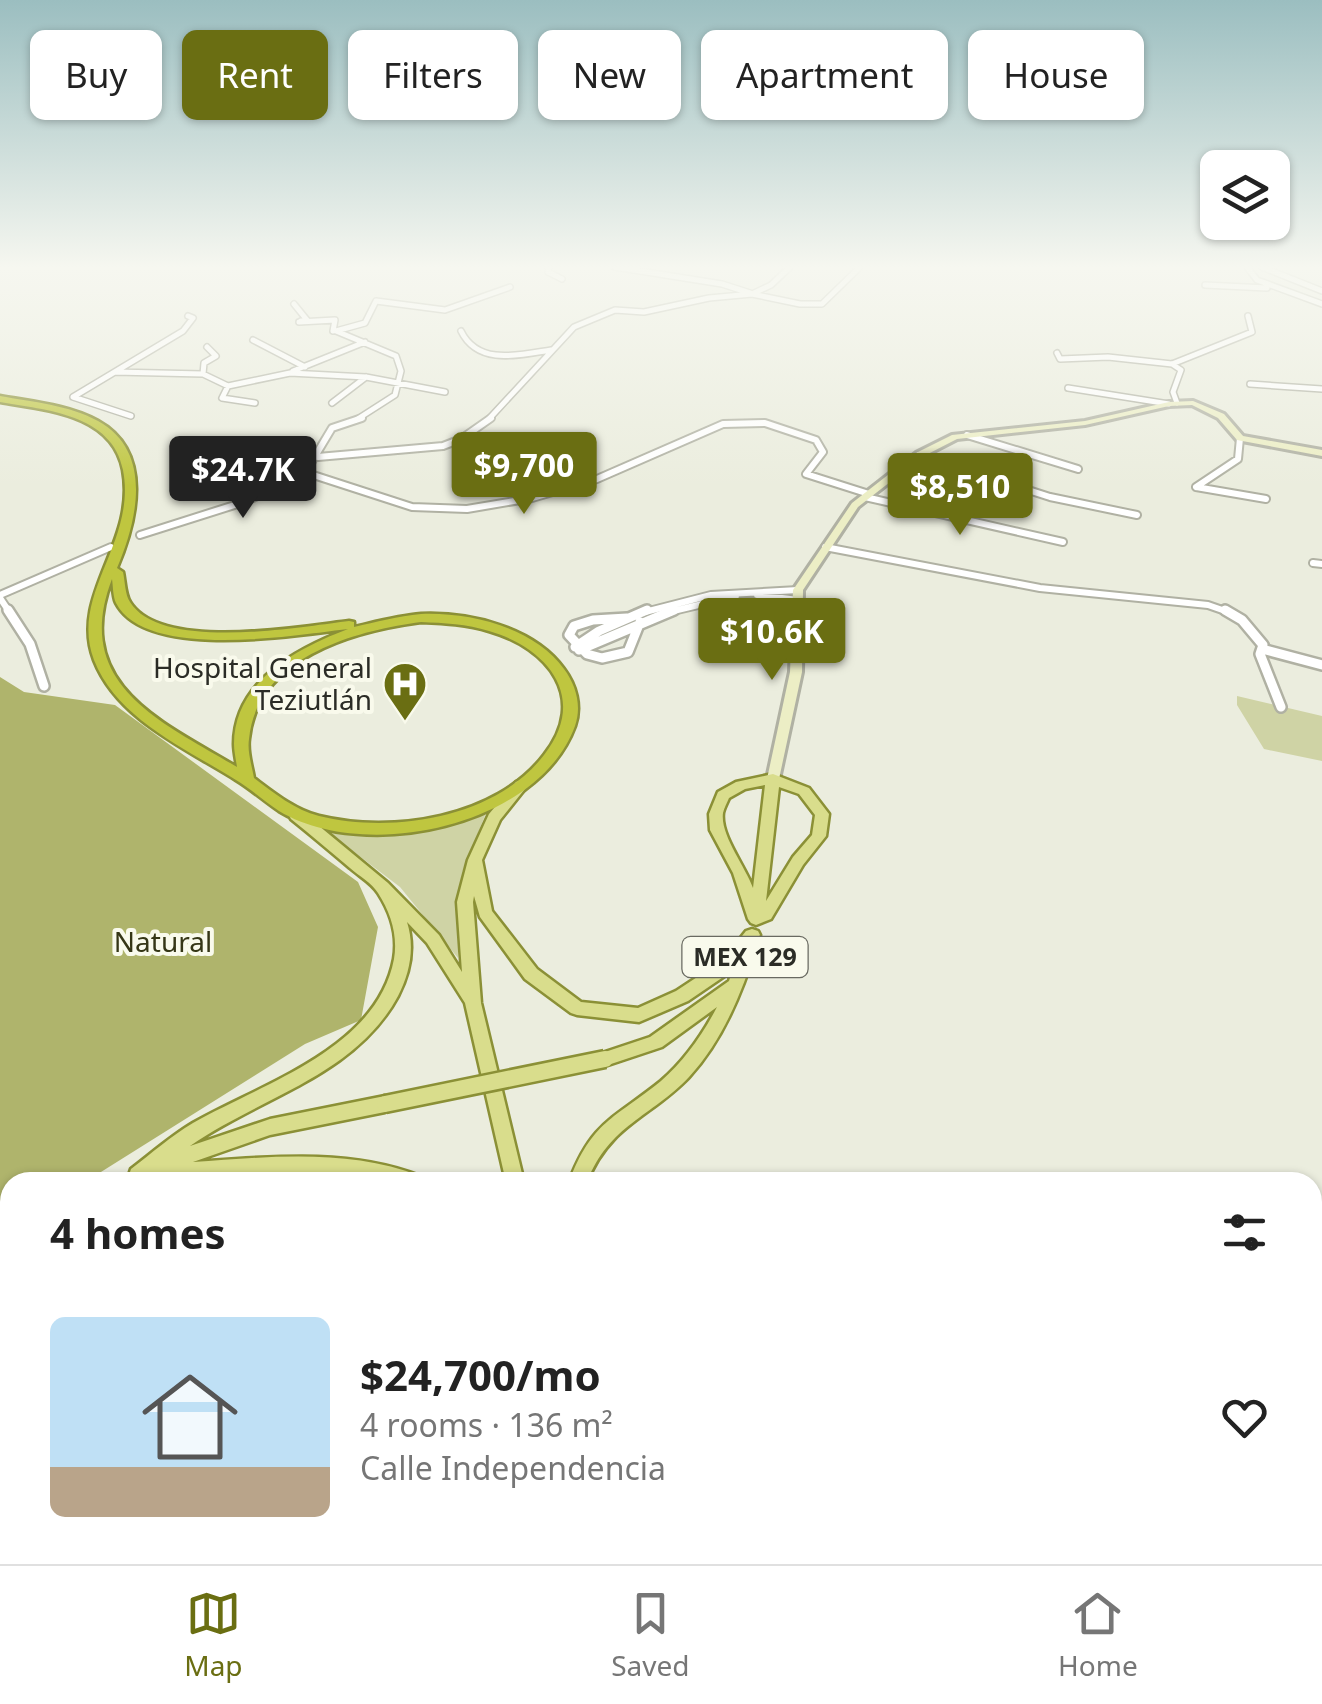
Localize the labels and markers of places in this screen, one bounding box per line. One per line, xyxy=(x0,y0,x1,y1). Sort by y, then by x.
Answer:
pin: $9,700 xyxy=(443,432,605,517)
pin: $24.7K xyxy=(162,436,324,521)
pin: $8,510 xyxy=(879,453,1041,538)
pin: $10.6K xyxy=(691,598,853,683)
place label: Hospital General Teziutlán xyxy=(153,648,372,718)
hospital icon: Hospital General Teziutlán xyxy=(382,661,428,722)

